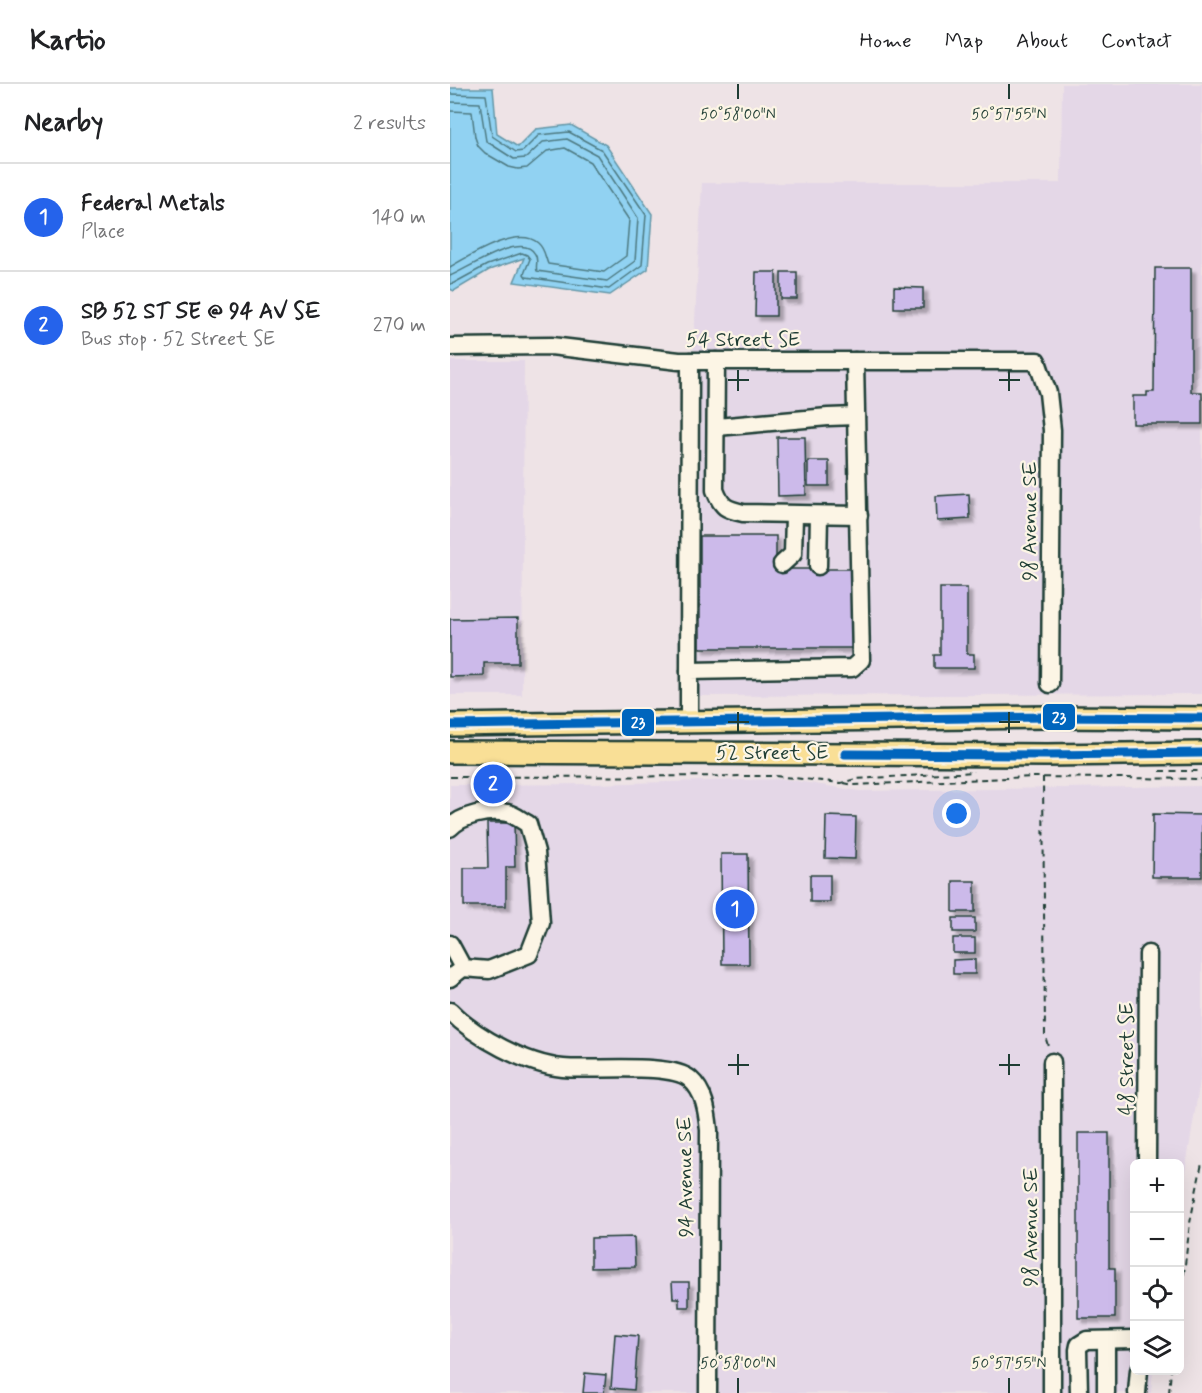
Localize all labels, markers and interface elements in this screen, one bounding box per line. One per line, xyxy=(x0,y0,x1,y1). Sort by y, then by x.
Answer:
text: Kartio xyxy=(30,23,106,60)
text: Home xyxy=(860,27,912,55)
text: Map xyxy=(945,27,983,55)
text: About xyxy=(1016,27,1068,55)
text: Contact xyxy=(1101,27,1172,55)
text: 50°58'00"N xyxy=(700,105,776,125)
text: 50°57'55"N xyxy=(972,105,1046,125)
text: Nearby xyxy=(24,106,103,140)
text: 2 results xyxy=(353,110,426,137)
text: Federal Metals xyxy=(81,190,225,218)
text: 1 xyxy=(39,204,48,231)
text: 140 m xyxy=(372,204,426,231)
text: Place xyxy=(81,218,125,245)
text: SB 52 ST SE @ 94 AV SE xyxy=(81,298,320,326)
text: 2 xyxy=(39,312,48,339)
text: 270 m xyxy=(373,312,426,339)
text: Bus stop · 52 Street SE xyxy=(81,326,275,353)
street label: 54 Street SE xyxy=(686,327,800,354)
street label: 98 Avenue SE xyxy=(1017,461,1044,581)
line badge: 23 xyxy=(1042,703,1076,731)
line badge: 23 xyxy=(621,708,655,737)
text: 23 xyxy=(1052,708,1067,729)
text: 23 xyxy=(631,713,646,734)
street label: 52 Street SE xyxy=(716,740,828,767)
pin: 2 xyxy=(474,762,513,806)
your location xyxy=(942,799,971,828)
pin: 1 xyxy=(716,886,754,932)
street label: 48 Street SE xyxy=(1114,1003,1141,1115)
street label: 94 Avenue SE xyxy=(671,1116,701,1238)
map controls xyxy=(1130,1159,1184,1375)
button: + xyxy=(1130,1159,1184,1213)
street label: 98 Avenue SE xyxy=(1018,1167,1045,1287)
button: − xyxy=(1130,1213,1184,1267)
button: locate xyxy=(1130,1267,1184,1321)
button: layers xyxy=(1130,1321,1184,1375)
text: 50°58'00"N xyxy=(700,1354,776,1374)
text: 50°57'55"N xyxy=(972,1354,1046,1374)

